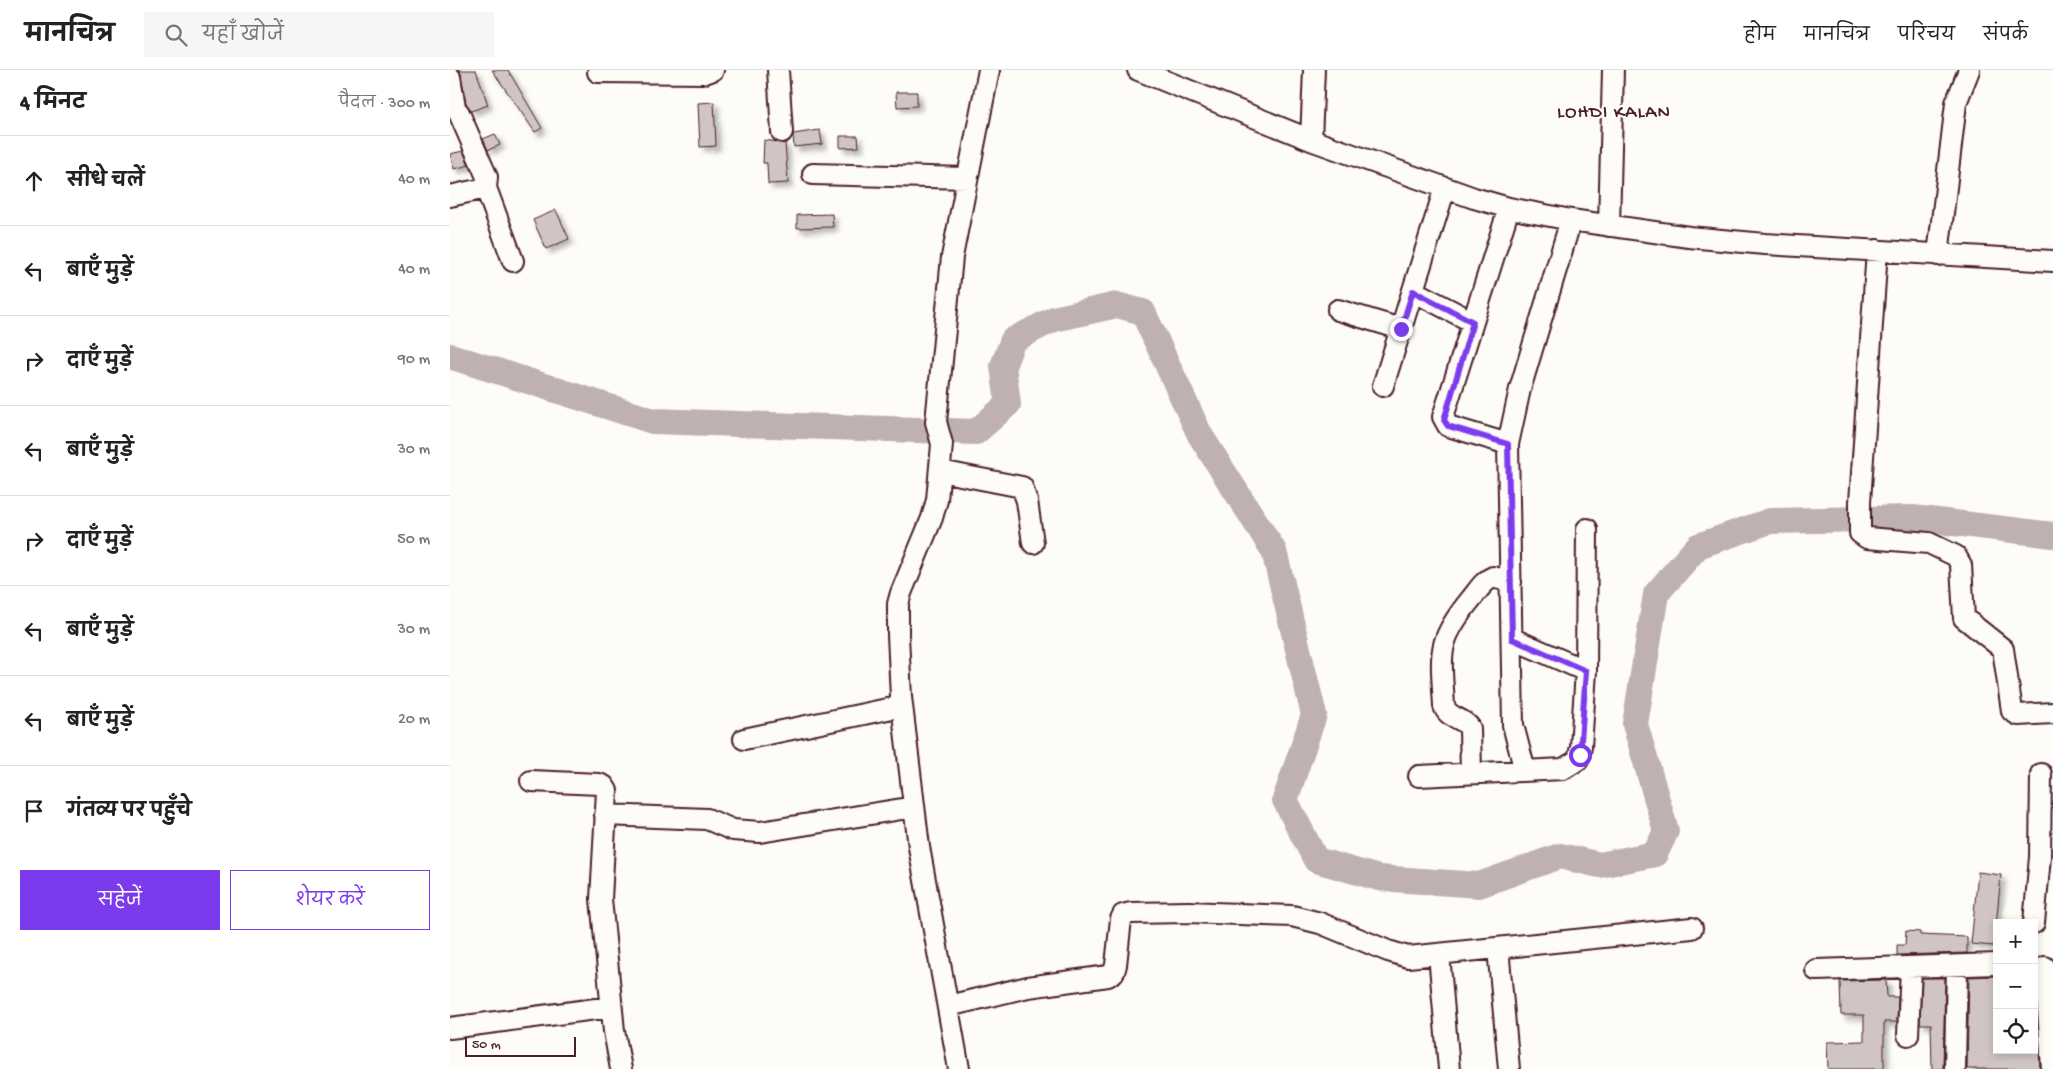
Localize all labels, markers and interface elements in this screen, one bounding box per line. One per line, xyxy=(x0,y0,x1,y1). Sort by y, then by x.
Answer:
search box xyxy=(144,12,494,57)
icon: search xyxy=(162,21,190,49)
text: मानचित्र xyxy=(25,22,114,51)
text: यहाँ खोजें xyxy=(202,25,284,48)
text: होम xyxy=(1744,26,1776,47)
text: मानचित्र xyxy=(1804,26,1870,47)
text: परिचय xyxy=(1898,26,1955,47)
text: संपर्क xyxy=(1983,26,2028,47)
text: 4 मिनट xyxy=(20,92,86,117)
text: पैदल · 300 m xyxy=(339,95,430,114)
district label: LOHDI KALAN xyxy=(1557,102,1671,125)
icon: ahead xyxy=(20,167,48,195)
text: सीधे चलें xyxy=(67,171,144,194)
text: 40 m xyxy=(398,171,430,190)
icon: left xyxy=(20,257,48,285)
text: बाएँ मुड़ें xyxy=(67,261,133,284)
text: 40 m xyxy=(398,261,430,280)
route end xyxy=(1390,318,1413,341)
icon: right xyxy=(20,347,48,375)
text: दाएँ मुड़ें xyxy=(67,351,133,374)
text: 90 m xyxy=(398,351,430,370)
icon: left xyxy=(20,437,48,465)
text: बाएँ मुड़ें xyxy=(67,441,133,464)
text: 30 m xyxy=(397,441,430,460)
icon: right xyxy=(20,527,48,555)
text: दाएँ मुड़ें xyxy=(67,531,133,554)
text: 50 m xyxy=(397,531,430,550)
icon: left xyxy=(20,617,48,645)
text: बाएँ मुड़ें xyxy=(67,621,133,644)
text: 30 m xyxy=(397,621,430,640)
icon: left xyxy=(20,707,48,735)
text: बाएँ मुड़ें xyxy=(67,711,133,734)
text: 20 m xyxy=(398,711,430,730)
route start xyxy=(1569,744,1592,767)
icon: arrive xyxy=(20,797,48,825)
text: गंतव्य पर पहुँचे xyxy=(67,801,191,824)
button: सहेजें xyxy=(20,870,220,930)
button: शेयर करें xyxy=(230,870,430,930)
map controls xyxy=(1993,919,2038,1054)
button: + xyxy=(1993,919,2038,964)
button: − xyxy=(1993,964,2038,1009)
button: locate xyxy=(1993,1009,2038,1054)
scale bar xyxy=(465,1034,576,1057)
text: 50 m xyxy=(472,1037,501,1054)

